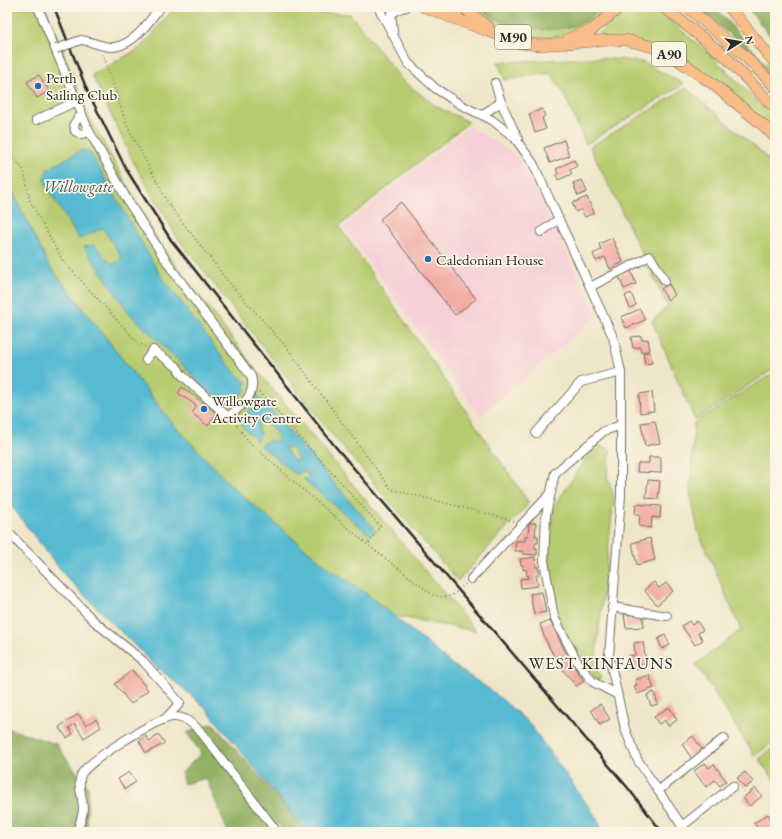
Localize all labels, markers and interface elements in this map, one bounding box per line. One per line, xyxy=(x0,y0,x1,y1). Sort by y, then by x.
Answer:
north arrow xyxy=(720,22,760,62)
road number: M90 xyxy=(495,25,531,49)
text: N xyxy=(742,34,758,46)
road number: A90 xyxy=(652,42,686,66)
place label: Perth Sailing Club xyxy=(46,68,118,104)
marker: Perth Sailing Club xyxy=(33,81,43,91)
water label: Willowgate xyxy=(43,176,114,197)
place label: Caledonian House xyxy=(436,250,544,269)
marker: Caledonian House xyxy=(423,254,433,264)
place label: Willowgate Activity Centre xyxy=(211,391,302,427)
marker: Willowgate Activity Centre xyxy=(199,404,209,414)
district label: WEST KINFAUNS xyxy=(529,652,673,674)

